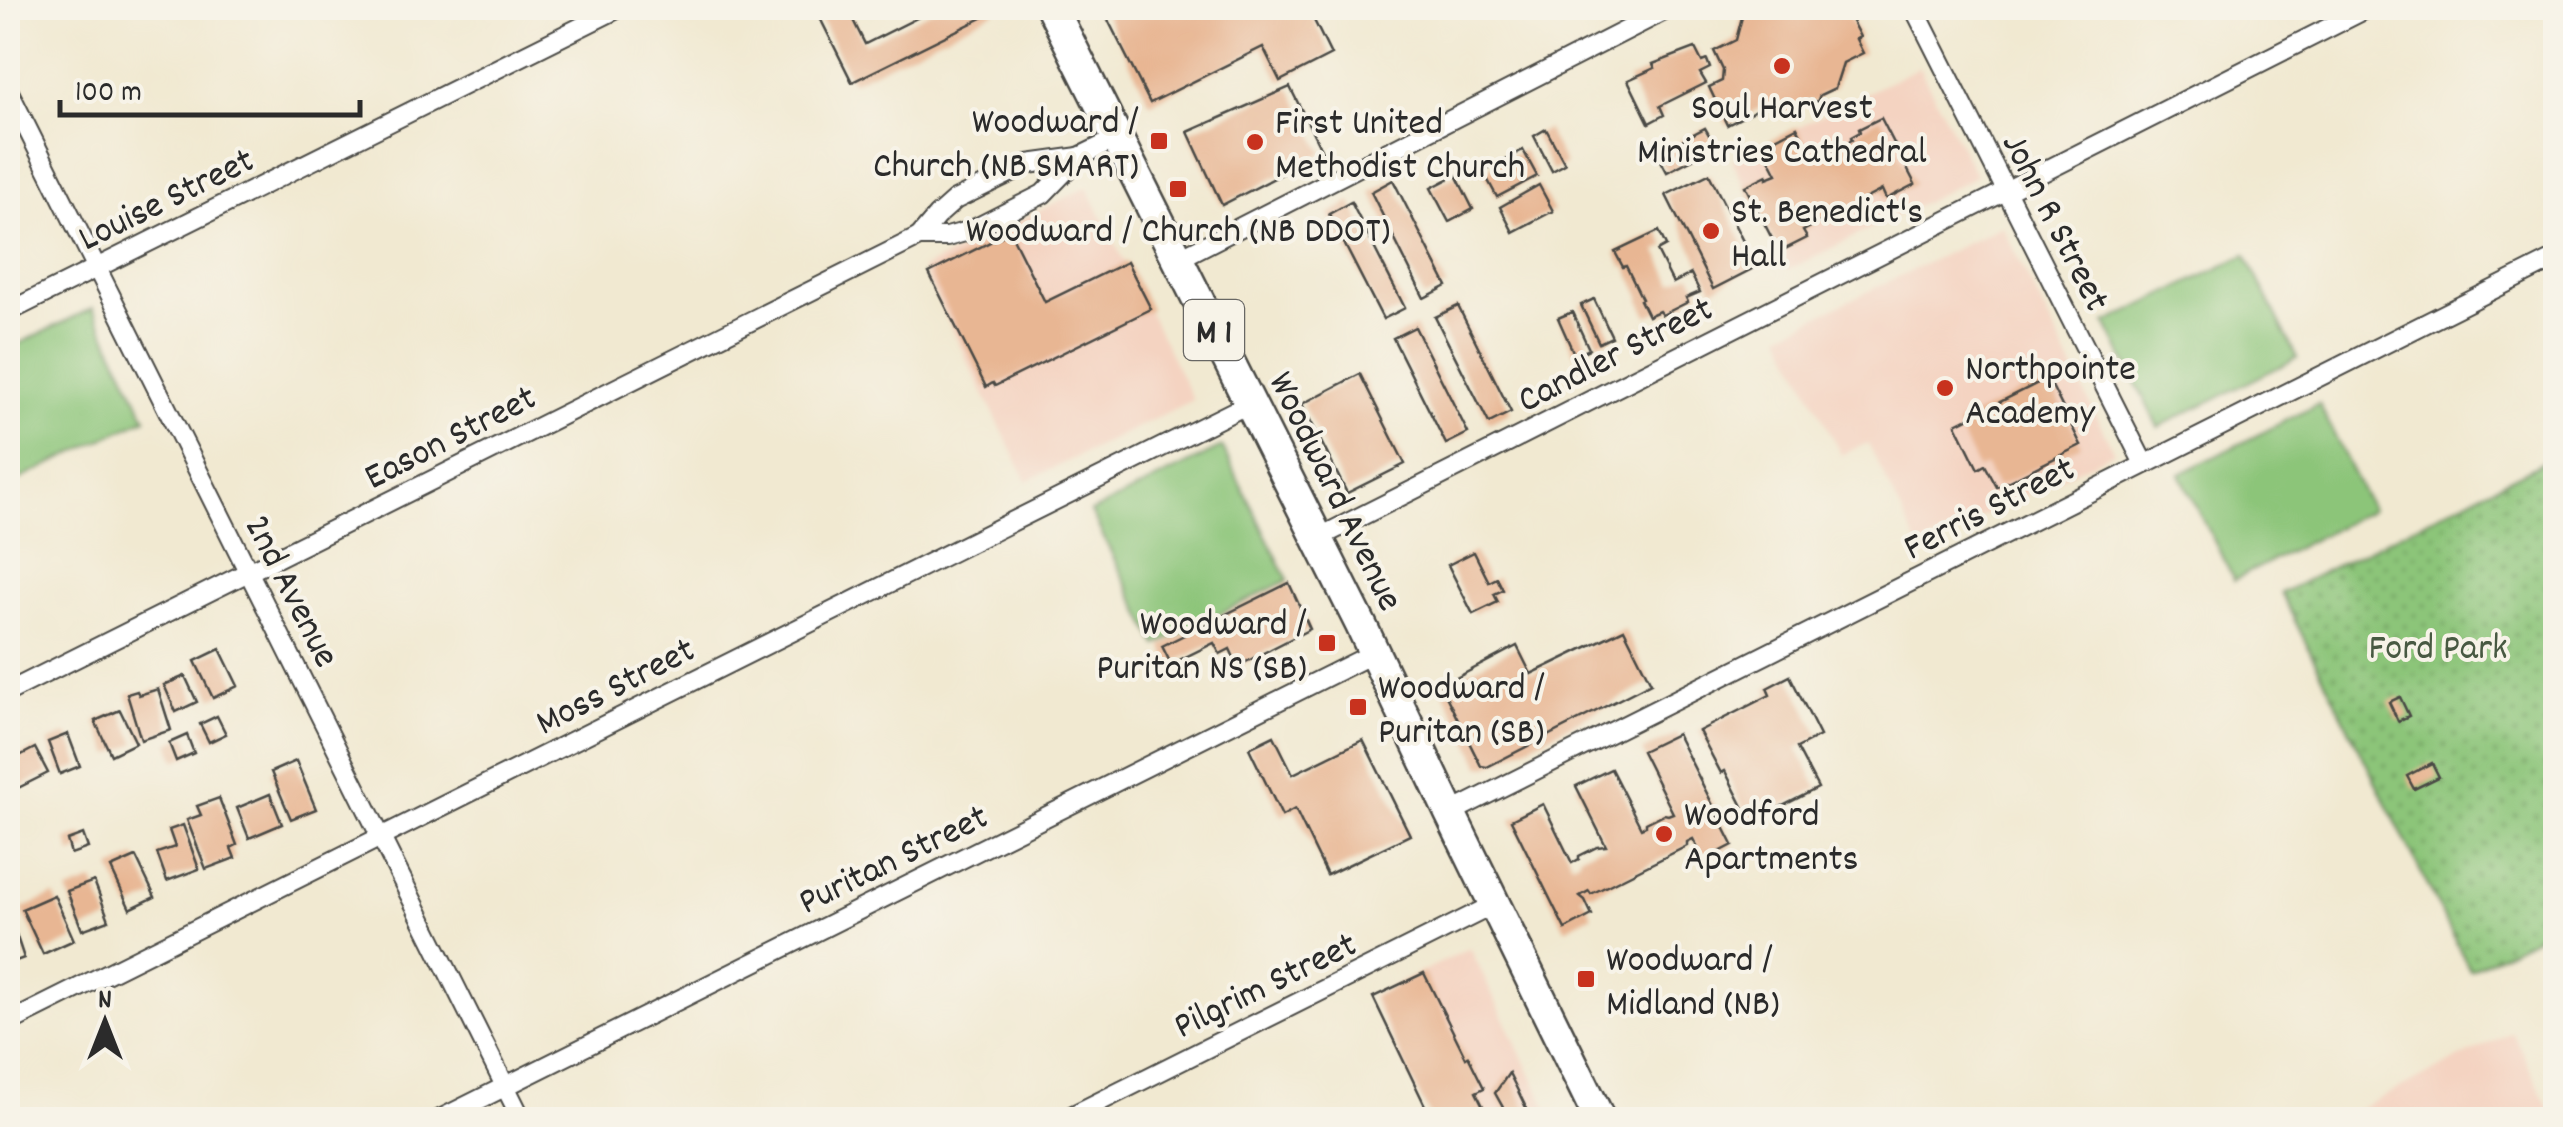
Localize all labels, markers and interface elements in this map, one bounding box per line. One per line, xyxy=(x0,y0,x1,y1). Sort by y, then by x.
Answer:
scale bar xyxy=(60,55,360,117)
marker: Soul Harvest Ministries Cathedral xyxy=(1771,55,1793,77)
text: 100 m xyxy=(75,73,142,116)
place label: Soul Harvest Ministries Cathedral xyxy=(1637,83,1927,182)
place label: Woodward / Church (NB SMART) xyxy=(873,97,1139,196)
place label: First United Methodist Church xyxy=(1275,98,1525,197)
street label: John R Street xyxy=(1985,125,2122,322)
marker: Woodward / Church (NB SMART) xyxy=(1148,130,1170,152)
marker: First United Methodist Church xyxy=(1244,131,1266,153)
street label: Louise Street xyxy=(70,136,265,268)
marker: Woodward / Church (NB DDOT) xyxy=(1167,178,1189,200)
place label: St. Benedict's Hall xyxy=(1731,187,1923,286)
place label: Woodward / Church (NB DDOT) xyxy=(966,206,1390,261)
marker: St. Benedict's Hall xyxy=(1700,220,1722,242)
street label: Candler Street xyxy=(1509,284,1724,430)
road number: M 1 xyxy=(1184,300,1244,360)
place label: Northpointe Academy xyxy=(1965,344,2136,443)
street label: Woodward Avenue xyxy=(1251,363,1415,621)
street label: Eason Street xyxy=(356,373,547,507)
marker: Northpointe Academy xyxy=(1934,377,1956,399)
street label: Ferris Street xyxy=(1895,444,2086,578)
street label: 2nd Avenue xyxy=(227,507,351,678)
place label: Woodward / Puritan NS (SB) xyxy=(1096,599,1307,698)
park label: Ford Park xyxy=(2368,623,2508,678)
street label: Moss Street xyxy=(527,625,706,752)
marker: Woodward / Puritan NS (SB) xyxy=(1316,632,1338,654)
place label: Woodward / Puritan (SB) xyxy=(1378,663,1545,762)
marker: Woodward / Puritan (SB) xyxy=(1347,696,1369,718)
place label: Woodford Apartments xyxy=(1684,790,1859,889)
street label: Puritan Street xyxy=(790,792,999,932)
marker: Woodford Apartments xyxy=(1653,823,1675,845)
street label: Pilgrim Street xyxy=(1165,920,1367,1056)
place label: Woodward / Midland (NB) xyxy=(1606,935,1780,1034)
marker: Woodward / Midland (NB) xyxy=(1575,968,1597,990)
north arrow xyxy=(55,972,155,1072)
text: N xyxy=(98,982,112,1022)

